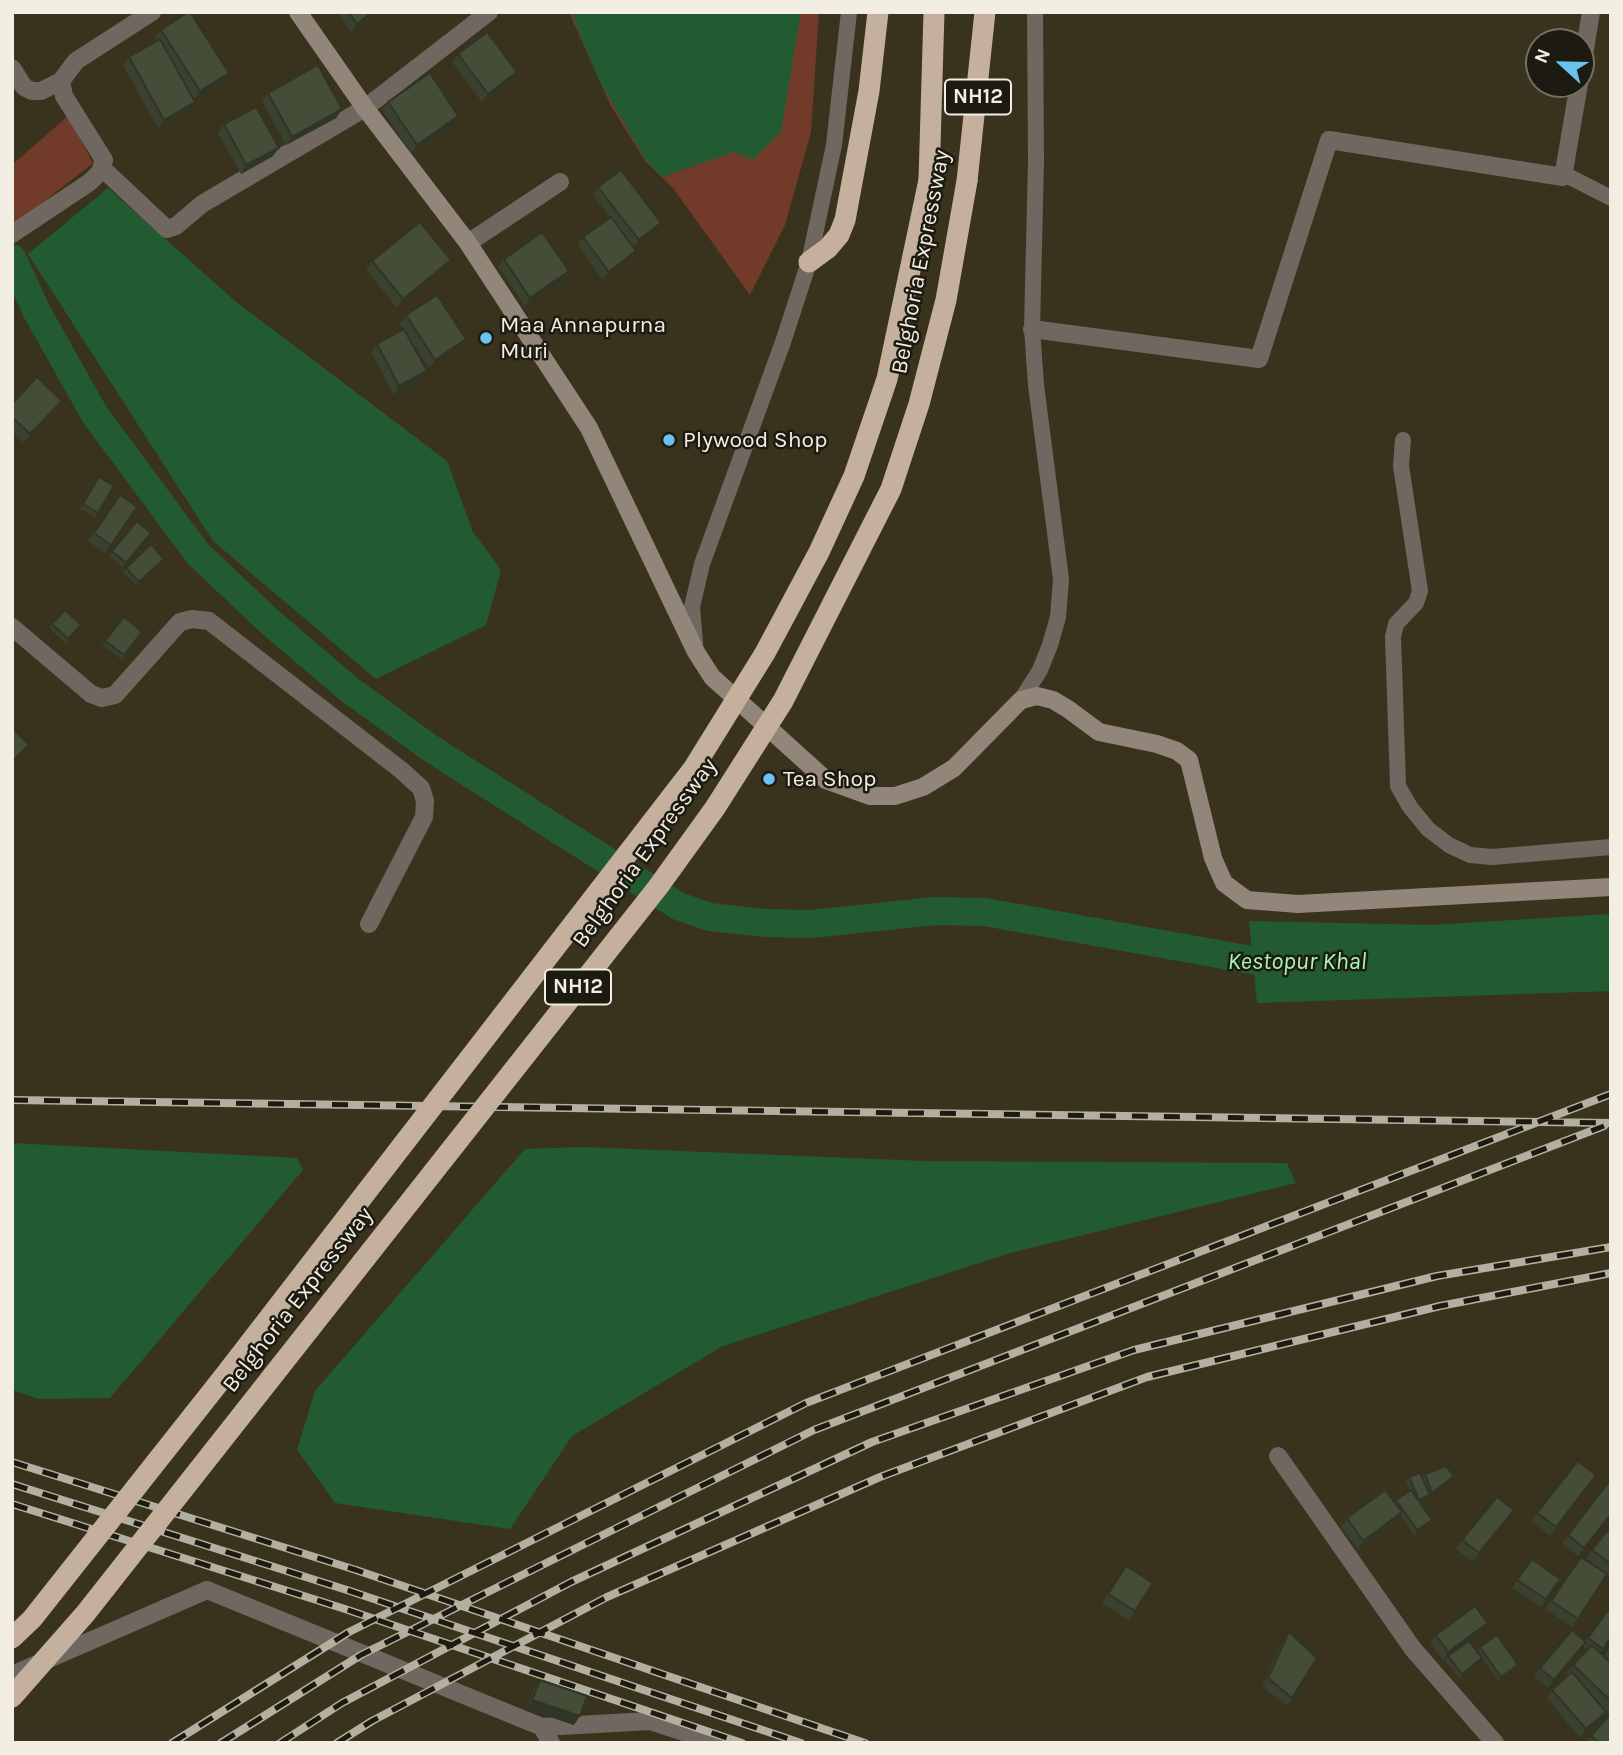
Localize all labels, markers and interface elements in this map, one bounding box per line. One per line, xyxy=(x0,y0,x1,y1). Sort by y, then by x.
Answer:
north arrow xyxy=(1525,28,1595,98)
text: N xyxy=(1530,45,1555,66)
road number: NH12 xyxy=(945,80,1011,114)
street label: Belghoria Expressway xyxy=(886,148,956,376)
place label: Maa Annapurna Muri xyxy=(500,311,666,365)
marker: Maa Annapurna Muri xyxy=(478,330,494,346)
place label: Plywood Shop xyxy=(683,426,828,454)
marker: Plywood Shop xyxy=(661,432,677,448)
street label: Belghoria Expressway xyxy=(567,753,723,953)
place label: Tea Shop xyxy=(783,765,877,793)
marker: Tea Shop xyxy=(761,771,777,787)
water label: Kestopur Khal xyxy=(1227,948,1367,976)
road number: NH12 xyxy=(545,970,611,1004)
street label: Belghoria Expressway xyxy=(217,1202,379,1398)

